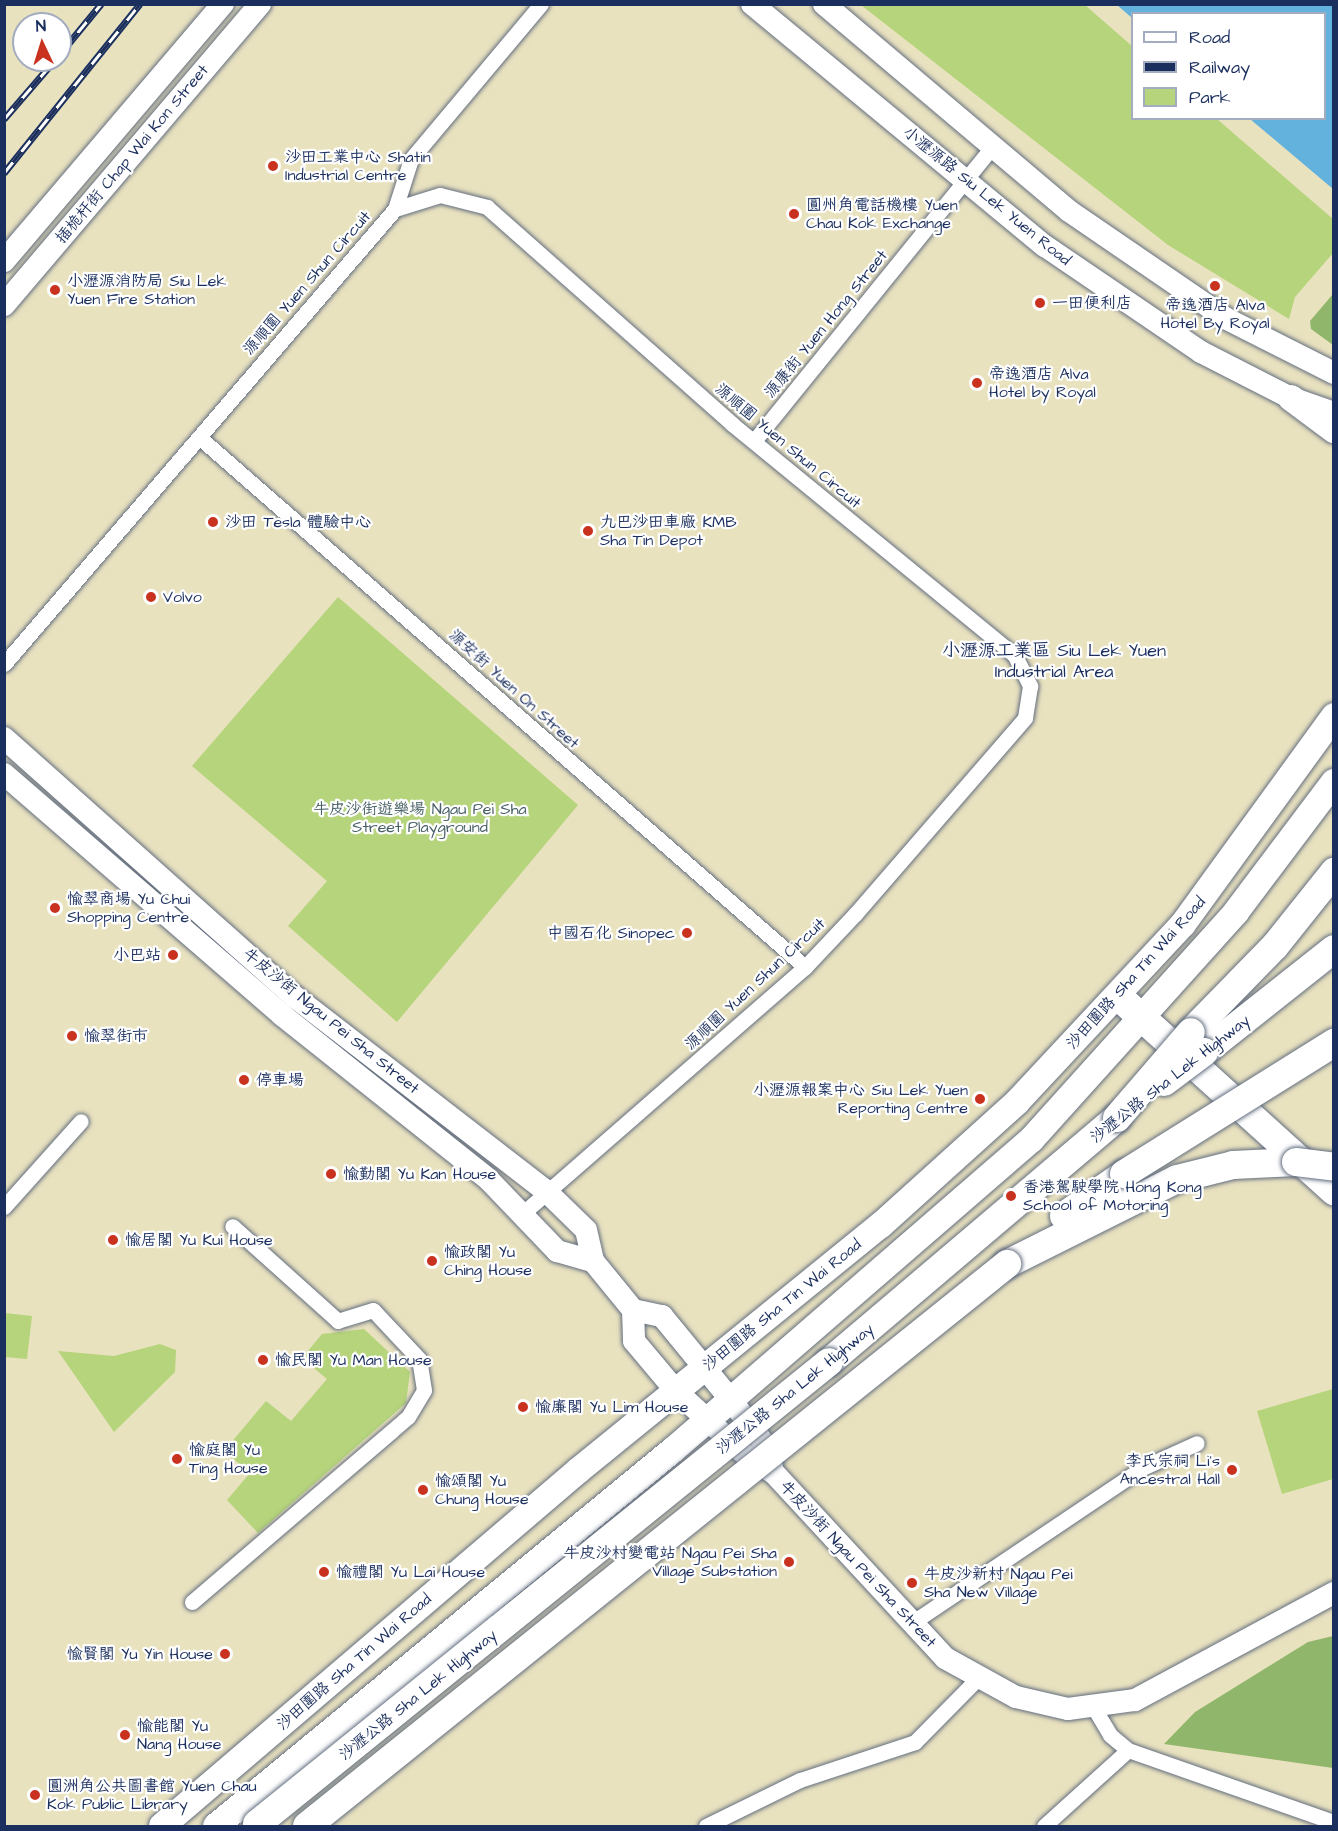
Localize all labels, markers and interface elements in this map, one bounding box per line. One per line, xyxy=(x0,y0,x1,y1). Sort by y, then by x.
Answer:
north arrow xyxy=(12,12,72,72)
legend xyxy=(1131,12,1326,120)
text: N xyxy=(35,15,47,37)
text: Road xyxy=(1189,25,1230,50)
text: Railway xyxy=(1189,55,1250,80)
street label: 插桅杆街 Chap Wai Kon Street xyxy=(52,61,212,247)
text: Park xyxy=(1189,85,1231,110)
street label: 小瀝源路 Siu Lek Yuen Road xyxy=(899,122,1075,270)
place label: 沙田工業中心 Shatin Industrial Centre xyxy=(285,147,431,185)
marker: 沙田工業中心 Shatin Industrial Centre xyxy=(266,159,280,173)
place label: 圓州角電話機樓 Yuen Chau Kok Exchange xyxy=(806,195,958,233)
street label: 源順圍 Yuen Shun Circuit xyxy=(239,207,375,359)
marker: 圓州角電話機樓 Yuen Chau Kok Exchange xyxy=(787,207,801,221)
street label: 源康街 Yuen Hong Street xyxy=(760,246,892,402)
place label: 小瀝源消防局 Siu Lek Yuen Fire Station xyxy=(67,271,226,309)
marker: 帝逸酒店 Alva Hotel By Royal xyxy=(1208,279,1222,293)
marker: 小瀝源消防局 Siu Lek Yuen Fire Station xyxy=(48,283,62,297)
place label: 一田便利店 xyxy=(1052,293,1132,313)
place label: 帝逸酒店 Alva Hotel By Royal xyxy=(1160,295,1270,333)
marker: 一田便利店 xyxy=(1033,296,1047,310)
place label: 帝逸酒店 Alva Hotel by Royal xyxy=(989,364,1096,402)
marker: 帝逸酒店 Alva Hotel by Royal xyxy=(970,376,984,390)
street label: 源順圍 Yuen Shun Circuit xyxy=(711,379,865,513)
place label: 沙田 Tesla 體驗中心 xyxy=(225,512,371,532)
place label: 九巴沙田車廠 KMB Sha Tin Depot xyxy=(600,512,737,550)
marker: 沙田 Tesla 體驗中心 xyxy=(206,515,220,529)
marker: 九巴沙田車廠 KMB Sha Tin Depot xyxy=(581,524,595,538)
place label: Volvo xyxy=(163,587,202,607)
marker: Volvo xyxy=(144,590,158,604)
street label: 源安街 Yuen On Street xyxy=(445,625,583,753)
district label: 小瀝源工業區 Siu Lek Yuen Industrial Area xyxy=(942,641,1166,684)
park label: 牛皮沙街遊樂場 Ngau Pei Sha Street Playground xyxy=(313,799,527,837)
place label: 愉翠商場 Yu Chui Shopping Centre xyxy=(67,889,190,927)
street label: 沙田圍路 Sha Tin Wai Road xyxy=(1062,893,1210,1053)
marker: 愉翠商場 Yu Chui Shopping Centre xyxy=(48,901,62,915)
street label: 源順圍 Yuen Shun Circuit xyxy=(681,914,829,1054)
place label: 中國石化 Sinopec xyxy=(547,923,675,943)
marker: 中國石化 Sinopec xyxy=(680,926,694,940)
street label: 牛皮沙街 Ngau Pei Sha Street xyxy=(239,944,423,1098)
place label: 小巴站 xyxy=(113,945,161,965)
marker: 小巴站 xyxy=(166,948,180,962)
street label: 沙瀝公路 Sha Lek Highway xyxy=(1086,1011,1254,1147)
place label: 愉翠街市 xyxy=(84,1026,148,1046)
marker: 愉翠街市 xyxy=(65,1029,79,1043)
place label: 停車場 xyxy=(256,1070,304,1090)
marker: 停車場 xyxy=(237,1073,251,1087)
place label: 小瀝源報案中心 Siu Lek Yuen Reporting Centre xyxy=(753,1080,968,1118)
marker: 小瀝源報案中心 Siu Lek Yuen Reporting Centre xyxy=(973,1092,987,1106)
place label: 愉勤閣 Yu Kan House xyxy=(343,1164,496,1184)
marker: 愉勤閣 Yu Kan House xyxy=(324,1167,338,1181)
place label: 香港駕駛學院 Hong Kong School of Motoring xyxy=(1023,1177,1202,1215)
marker: 香港駕駛學院 Hong Kong School of Motoring xyxy=(1004,1189,1018,1203)
place label: 愉居閣 Yu Kui House xyxy=(125,1230,273,1250)
marker: 愉居閣 Yu Kui House xyxy=(106,1233,120,1247)
street label: 沙田圍路 Sha Tin Wai Road xyxy=(699,1235,865,1375)
place label: 愉政閣 Yu Ching House xyxy=(444,1242,532,1280)
marker: 愉政閣 Yu Ching House xyxy=(425,1254,439,1268)
street label: 沙瀝公路 Sha Lek Highway xyxy=(712,1319,878,1459)
place label: 愉民閣 Yu Man House xyxy=(275,1350,432,1370)
marker: 愉民閣 Yu Man House xyxy=(256,1353,270,1367)
place label: 愉廉閣 Yu Lim House xyxy=(535,1397,688,1417)
marker: 愉廉閣 Yu Lim House xyxy=(516,1400,530,1414)
place label: 愉庭閣 Yu Ting House xyxy=(189,1440,268,1478)
place label: 李氏宗祠 Li's Ancestral Hall xyxy=(1120,1451,1220,1489)
marker: 愉庭閣 Yu Ting House xyxy=(170,1452,184,1466)
marker: 李氏宗祠 Li's Ancestral Hall xyxy=(1225,1463,1239,1477)
place label: 愉頌閣 Yu Chung House xyxy=(435,1471,529,1509)
street label: 牛皮沙街 Ngau Pei Sha Street xyxy=(776,1477,940,1651)
marker: 愉頌閣 Yu Chung House xyxy=(416,1483,430,1497)
place label: 牛皮沙村變電站 Ngau Pei Sha Village Substation xyxy=(564,1543,777,1581)
marker: 牛皮沙村變電站 Ngau Pei Sha Village Substation xyxy=(782,1555,796,1569)
place label: 愉禮閣 Yu Lai House xyxy=(336,1562,485,1582)
place label: 牛皮沙新村 Ngau Pei Sha New Village xyxy=(924,1564,1073,1602)
marker: 愉禮閣 Yu Lai House xyxy=(317,1565,331,1579)
marker: 牛皮沙新村 Ngau Pei Sha New Village xyxy=(905,1576,919,1590)
street label: 沙田圍路 Sha Tin Wai Road xyxy=(273,1590,435,1734)
street label: 沙瀝公路 Sha Lek Highway xyxy=(335,1625,501,1765)
place label: 愉賢閣 Yu Yin House xyxy=(67,1644,213,1664)
marker: 愉賢閣 Yu Yin House xyxy=(218,1647,232,1661)
place label: 愉能閣 Yu Nang House xyxy=(137,1716,221,1754)
marker: 愉能閣 Yu Nang House xyxy=(118,1728,132,1742)
place label: 圓洲角公共圖書館 Yuen Chau Kok Public Library xyxy=(47,1776,257,1814)
marker: 圓洲角公共圖書館 Yuen Chau Kok Public Library xyxy=(28,1788,42,1802)

